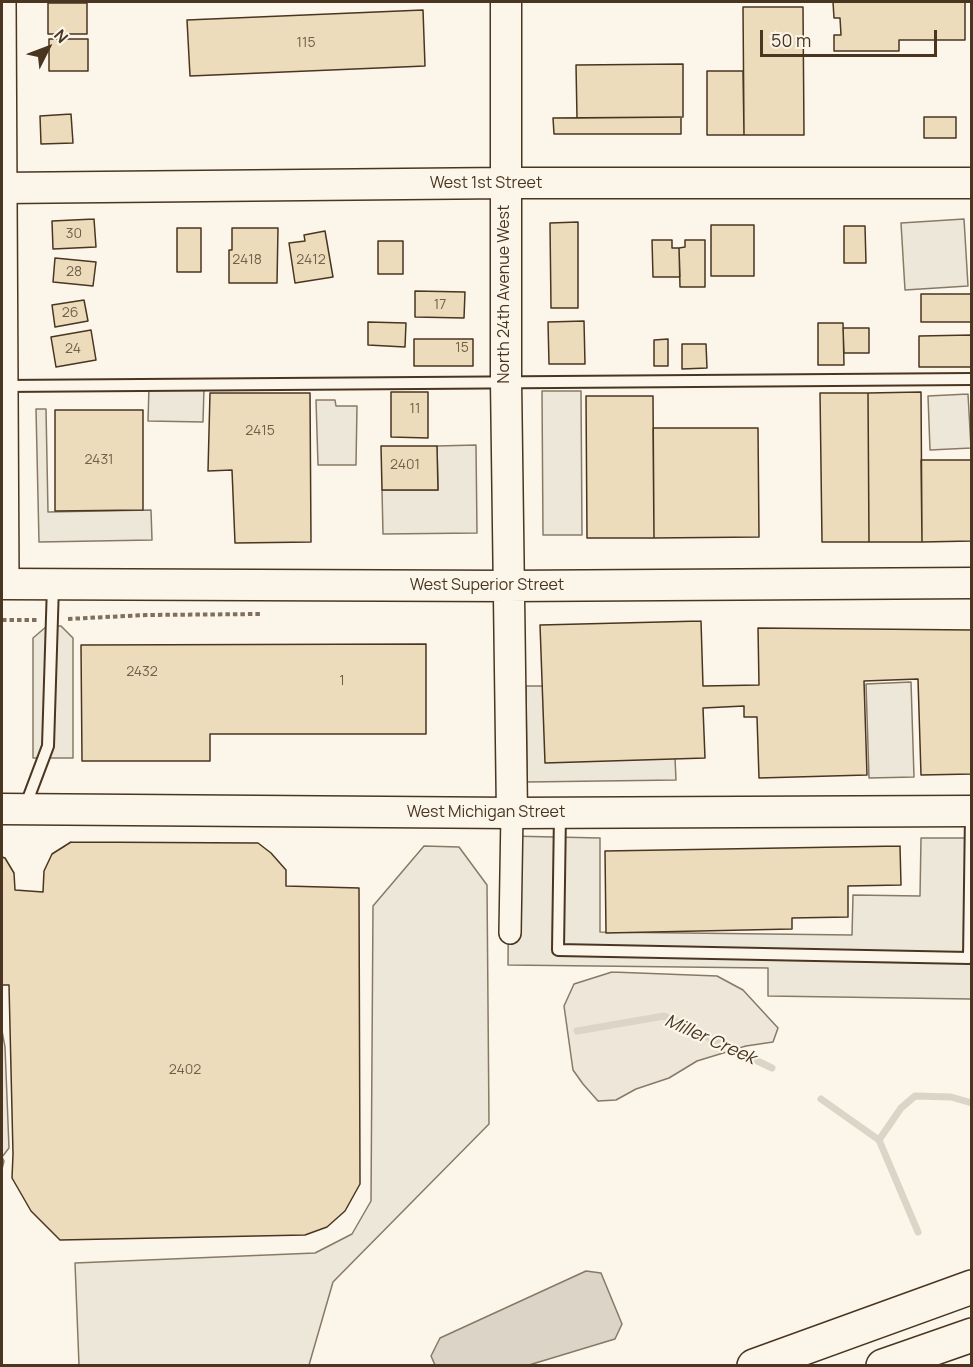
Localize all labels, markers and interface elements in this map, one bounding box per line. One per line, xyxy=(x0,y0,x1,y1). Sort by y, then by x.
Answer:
north arrow xyxy=(18,18,78,78)
scale bar xyxy=(763,18,940,56)
text: N xyxy=(49,24,73,48)
text: 50 m xyxy=(771,28,811,52)
house number: 115 xyxy=(296,35,316,51)
street label: West 1st Street xyxy=(430,174,542,194)
street label: North 24th Avenue West xyxy=(495,205,515,383)
house number: 30 xyxy=(66,226,82,242)
house number: 2418 xyxy=(232,252,262,268)
house number: 2412 xyxy=(296,252,326,268)
house number: 28 xyxy=(66,264,82,280)
house number: 17 xyxy=(434,297,446,313)
house number: 26 xyxy=(62,305,78,321)
house number: 15 xyxy=(455,340,469,356)
house number: 24 xyxy=(65,341,81,357)
house number: 11 xyxy=(410,401,420,417)
house number: 2415 xyxy=(245,423,275,439)
house number: 2431 xyxy=(84,452,114,468)
house number: 2401 xyxy=(390,457,420,473)
street label: West Superior Street xyxy=(410,576,564,596)
house number: 2432 xyxy=(126,664,158,680)
house number: 1 xyxy=(339,673,345,689)
street label: West Michigan Street xyxy=(407,803,565,823)
water label: Miller Creek xyxy=(661,1010,759,1070)
house number: 2402 xyxy=(169,1062,201,1078)

